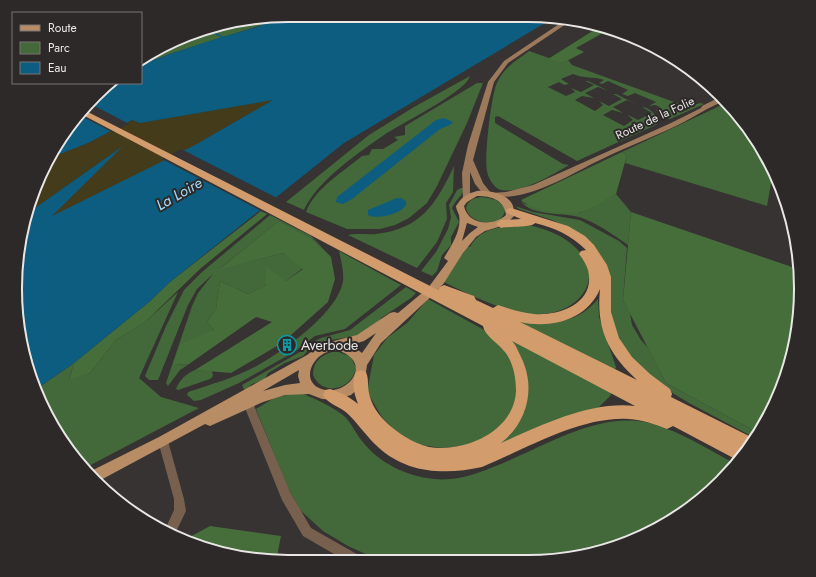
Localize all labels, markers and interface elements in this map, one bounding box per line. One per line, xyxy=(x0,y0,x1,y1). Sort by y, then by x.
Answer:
legend xyxy=(12,12,142,84)
text: Route xyxy=(48,19,77,37)
text: Parc xyxy=(48,39,70,57)
text: Eau xyxy=(48,59,67,77)
street label: Route de la Folie xyxy=(613,92,697,144)
water label: La Loire xyxy=(152,172,207,216)
building icon: Averbode xyxy=(276,334,298,356)
place label: Averbode xyxy=(301,335,358,355)

